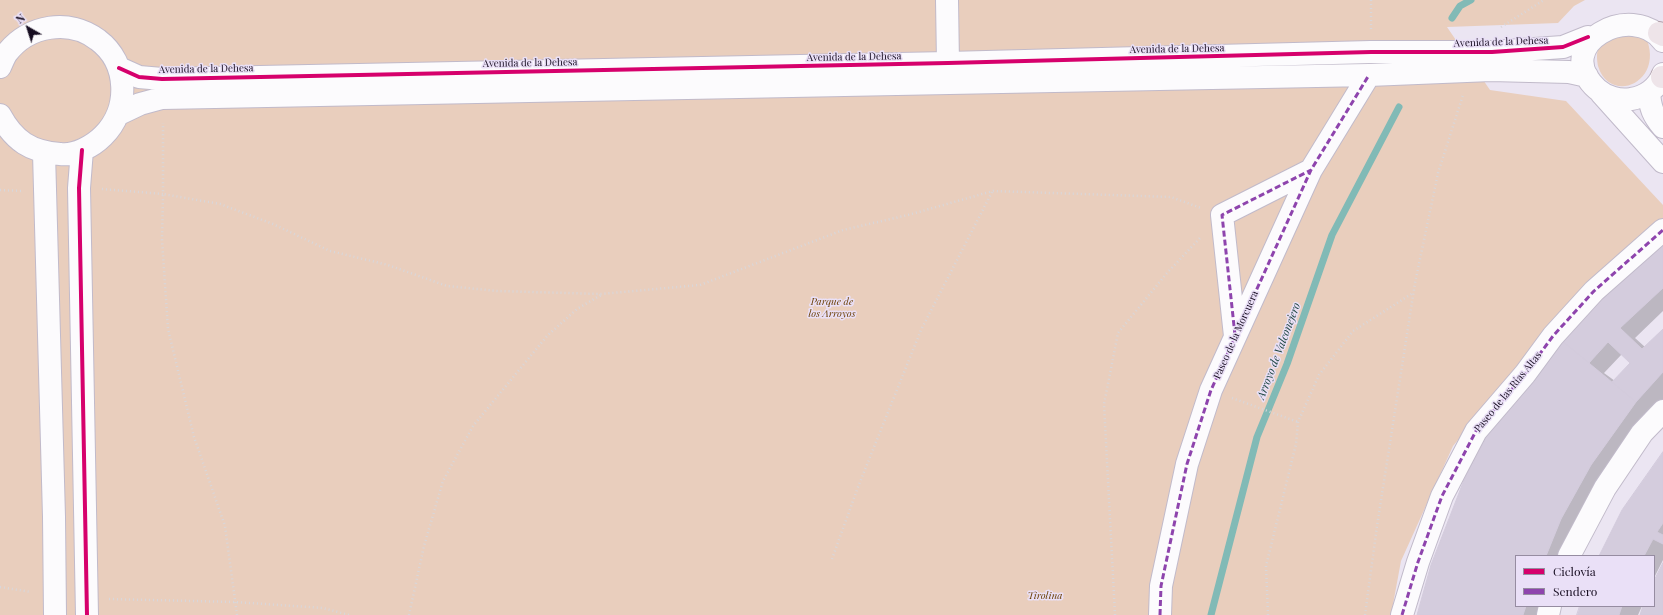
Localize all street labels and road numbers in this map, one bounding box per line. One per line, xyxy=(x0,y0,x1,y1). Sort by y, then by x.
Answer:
street label: Avenida de la Dehesa xyxy=(1453,34,1549,50)
street label: Avenida de la Dehesa xyxy=(1130,42,1224,56)
street label: Avenida de la Dehesa xyxy=(807,50,901,64)
street label: Avenida de la Dehesa xyxy=(483,56,577,70)
street label: Avenida de la Dehesa xyxy=(159,62,253,76)
street label: Paseo de la Morcuera xyxy=(1211,289,1261,381)
street label: Paseo de las Rías Altas xyxy=(1472,349,1544,435)

